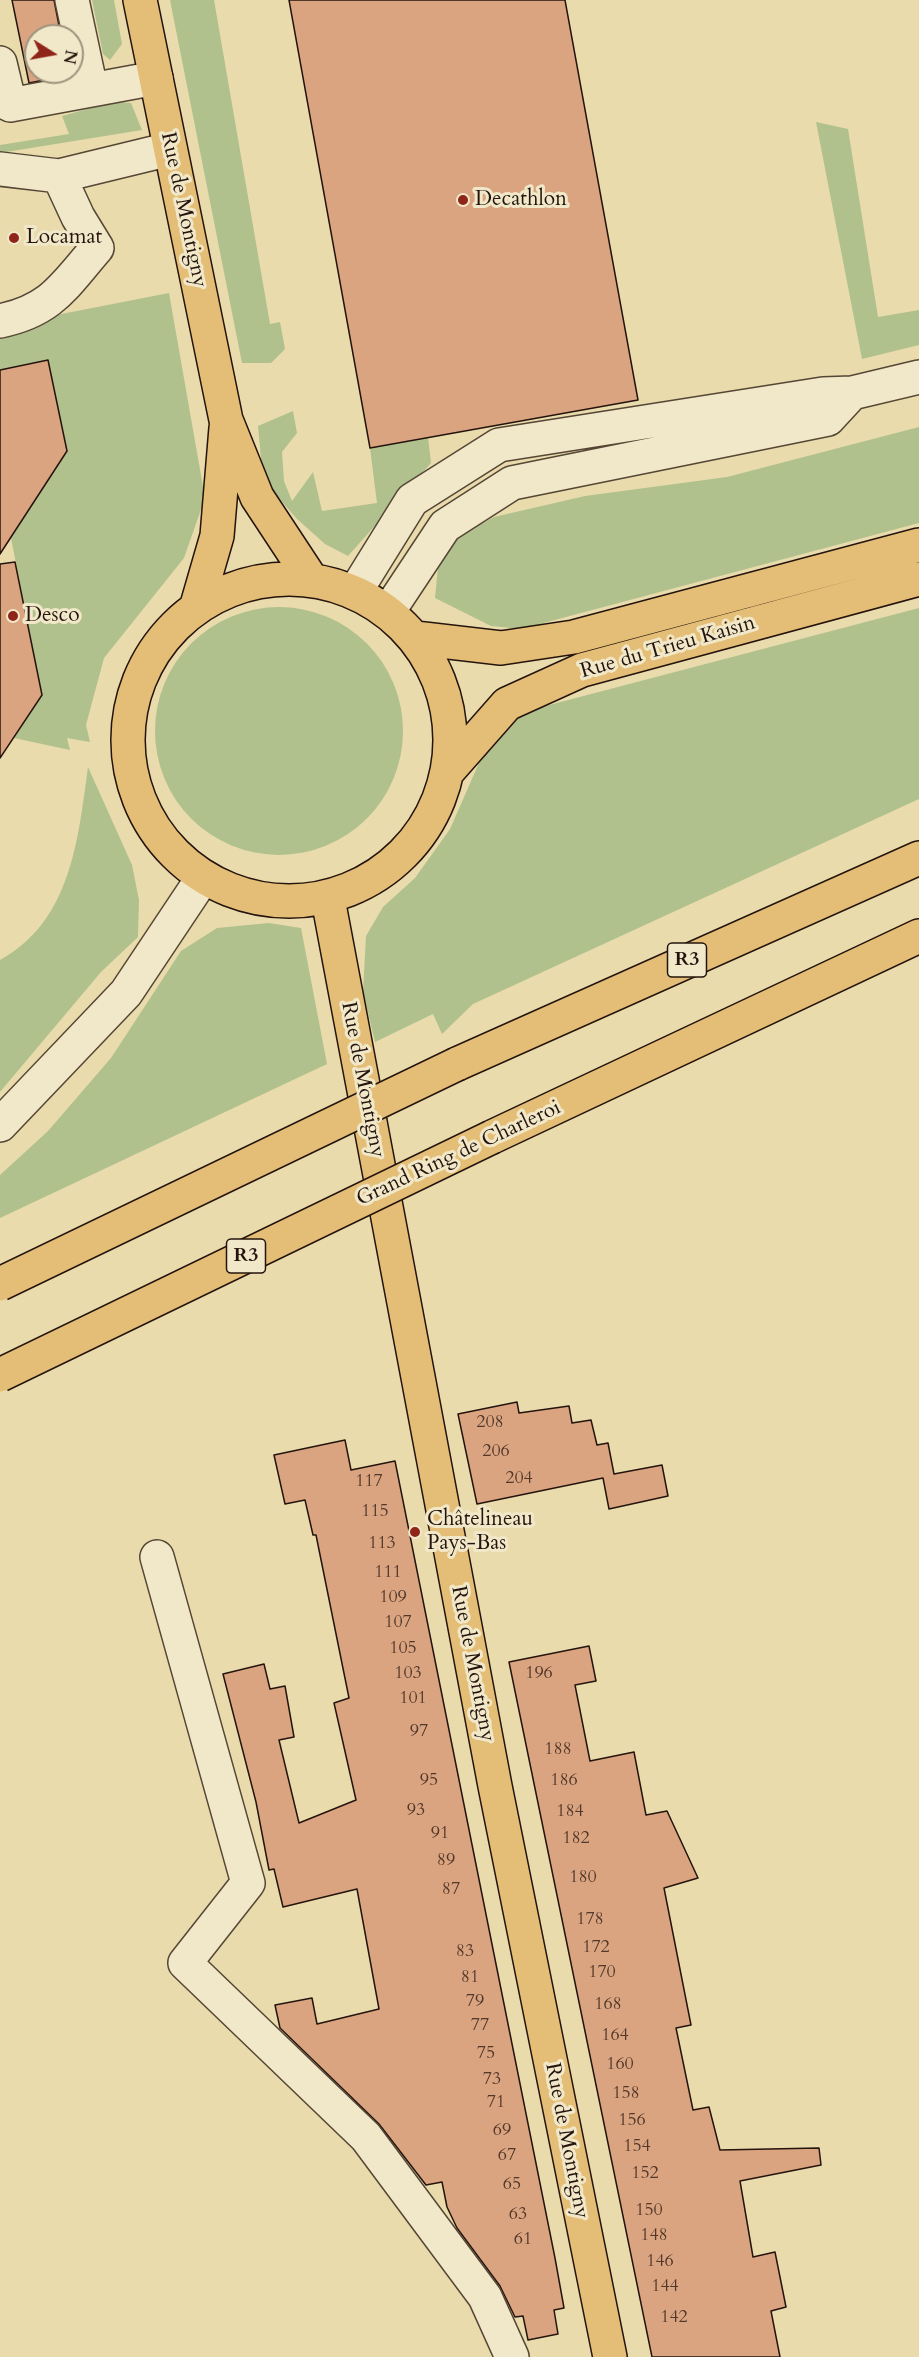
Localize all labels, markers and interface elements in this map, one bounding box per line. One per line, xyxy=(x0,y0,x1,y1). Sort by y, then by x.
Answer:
north arrow xyxy=(24,24,84,84)
text: N xyxy=(58,48,82,66)
street label: Rue de Montigny xyxy=(154,130,212,290)
place label: Decathlon xyxy=(475,187,567,213)
marker: Decathlon xyxy=(456,193,470,207)
place label: Locamat xyxy=(26,225,102,251)
marker: Locamat xyxy=(7,231,21,245)
place label: Desco xyxy=(25,603,80,629)
marker: Desco xyxy=(6,609,20,623)
street label: Rue du Trieu Kaisin xyxy=(578,611,758,685)
road number: R3 xyxy=(668,943,706,977)
street label: Rue de Montigny xyxy=(335,1000,389,1160)
street label: Grand Ring de Charleroi xyxy=(353,1096,565,1212)
road number: R3 xyxy=(226,1239,266,1273)
house number: 208 xyxy=(476,1412,504,1434)
house number: 206 xyxy=(482,1441,510,1463)
house number: 204 xyxy=(505,1468,533,1490)
house number: 117 xyxy=(355,1471,383,1493)
house number: 115 xyxy=(361,1501,389,1523)
place label: Châtelineau Pays-Bas xyxy=(427,1507,533,1557)
marker: Châtelineau Pays-Bas xyxy=(408,1525,422,1539)
house number: 113 xyxy=(368,1533,396,1555)
house number: 111 xyxy=(374,1562,402,1584)
street label: Rue de Montigny xyxy=(445,1584,499,1744)
house number: 109 xyxy=(379,1587,407,1609)
house number: 107 xyxy=(384,1612,412,1634)
house number: 105 xyxy=(389,1638,417,1660)
house number: 103 xyxy=(394,1663,422,1685)
house number: 196 xyxy=(525,1663,553,1685)
house number: 101 xyxy=(399,1688,427,1710)
house number: 97 xyxy=(410,1721,428,1743)
house number: 188 xyxy=(544,1739,572,1761)
house number: 95 xyxy=(420,1770,438,1792)
house number: 186 xyxy=(550,1770,578,1792)
house number: 93 xyxy=(407,1800,425,1822)
house number: 184 xyxy=(556,1801,584,1823)
house number: 91 xyxy=(431,1823,449,1845)
house number: 182 xyxy=(562,1828,590,1850)
house number: 89 xyxy=(437,1850,455,1872)
house number: 180 xyxy=(569,1867,597,1889)
house number: 87 xyxy=(442,1879,460,1901)
house number: 178 xyxy=(576,1909,604,1931)
house number: 172 xyxy=(582,1937,610,1959)
house number: 83 xyxy=(456,1941,474,1963)
house number: 170 xyxy=(588,1962,616,1984)
house number: 81 xyxy=(461,1967,479,1989)
house number: 79 xyxy=(466,1991,484,2013)
house number: 168 xyxy=(594,1994,622,2016)
house number: 77 xyxy=(471,2015,489,2037)
house number: 164 xyxy=(601,2025,629,2047)
house number: 75 xyxy=(477,2043,495,2065)
house number: 160 xyxy=(606,2054,634,2076)
street label: Rue de Montigny xyxy=(539,2061,593,2221)
house number: 73 xyxy=(483,2069,501,2091)
house number: 158 xyxy=(612,2083,640,2105)
house number: 71 xyxy=(487,2092,505,2114)
house number: 156 xyxy=(618,2110,646,2132)
house number: 69 xyxy=(493,2120,511,2142)
house number: 154 xyxy=(623,2136,651,2158)
house number: 67 xyxy=(498,2145,516,2167)
house number: 152 xyxy=(631,2163,659,2185)
house number: 65 xyxy=(503,2174,521,2196)
house number: 150 xyxy=(635,2200,663,2222)
house number: 63 xyxy=(509,2204,527,2226)
house number: 148 xyxy=(640,2225,668,2247)
house number: 61 xyxy=(514,2229,532,2251)
house number: 146 xyxy=(646,2251,674,2273)
house number: 144 xyxy=(651,2276,679,2298)
house number: 142 xyxy=(660,2307,688,2329)

